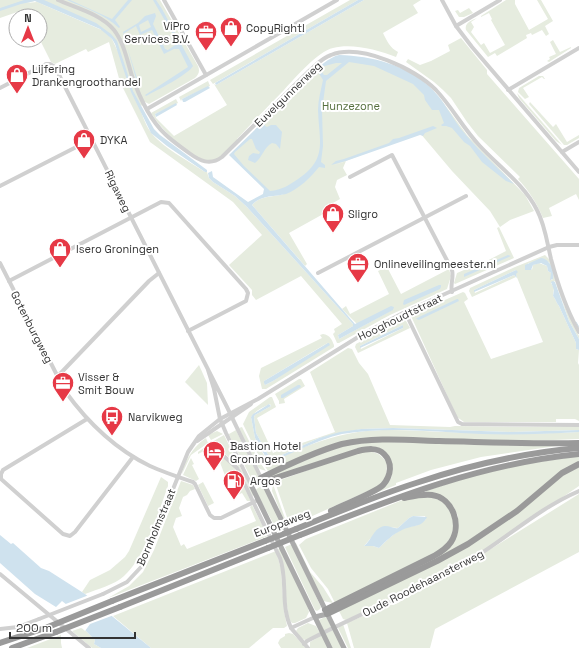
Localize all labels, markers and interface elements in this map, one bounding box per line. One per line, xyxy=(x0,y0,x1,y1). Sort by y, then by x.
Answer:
north arrow xyxy=(8,8,48,48)
text: N xyxy=(24,11,32,25)
shop icon: CopyRight! xyxy=(218,15,244,48)
place label: ViPro Services B.V. xyxy=(124,19,190,46)
office icon: ViPro Services B.V. xyxy=(193,19,219,52)
place label: CopyRight! xyxy=(246,21,305,35)
street label: Euvelgunnerweg xyxy=(251,58,325,130)
shop icon: Lijfering Drankengroothandel xyxy=(4,62,30,95)
place label: Lijfering Drankengroothandel xyxy=(32,62,141,89)
park label: Hunzezone xyxy=(322,99,380,113)
shop icon: DYKA xyxy=(71,127,97,160)
place label: DYKA xyxy=(100,133,127,147)
street label: Rigaweg xyxy=(102,168,134,214)
shop icon: Sligro xyxy=(320,201,346,234)
place label: Sligro xyxy=(348,207,378,221)
shop icon: Isero Groningen xyxy=(47,236,73,269)
place label: Isero Groningen xyxy=(76,242,159,256)
office icon: Onlineveilingmeester.nl xyxy=(345,251,371,284)
place label: Onlineveilingmeester.nl xyxy=(374,257,496,271)
street label: Gotenburgweg xyxy=(8,289,56,365)
street label: Hooghoudtstraat xyxy=(355,290,445,344)
office icon: Visser & Smit Bouw xyxy=(50,370,76,403)
place label: Visser & Smit Bouw xyxy=(78,370,135,397)
bus stop icon: Narvikweg xyxy=(99,404,125,437)
place label: Narvikweg xyxy=(128,410,183,424)
hotel icon: Bastion Hotel Groningen xyxy=(201,439,227,472)
place label: Bastion Hotel Groningen xyxy=(230,439,301,466)
fuel station icon: Argos xyxy=(221,468,247,501)
place label: Argos xyxy=(250,474,281,488)
street label: Bornholmstraat xyxy=(133,486,179,568)
street label: Europaweg xyxy=(252,506,312,540)
street label: Oude Roodehaansterweg xyxy=(360,546,486,620)
scale bar xyxy=(10,614,135,640)
text: 200 m xyxy=(16,620,52,636)

